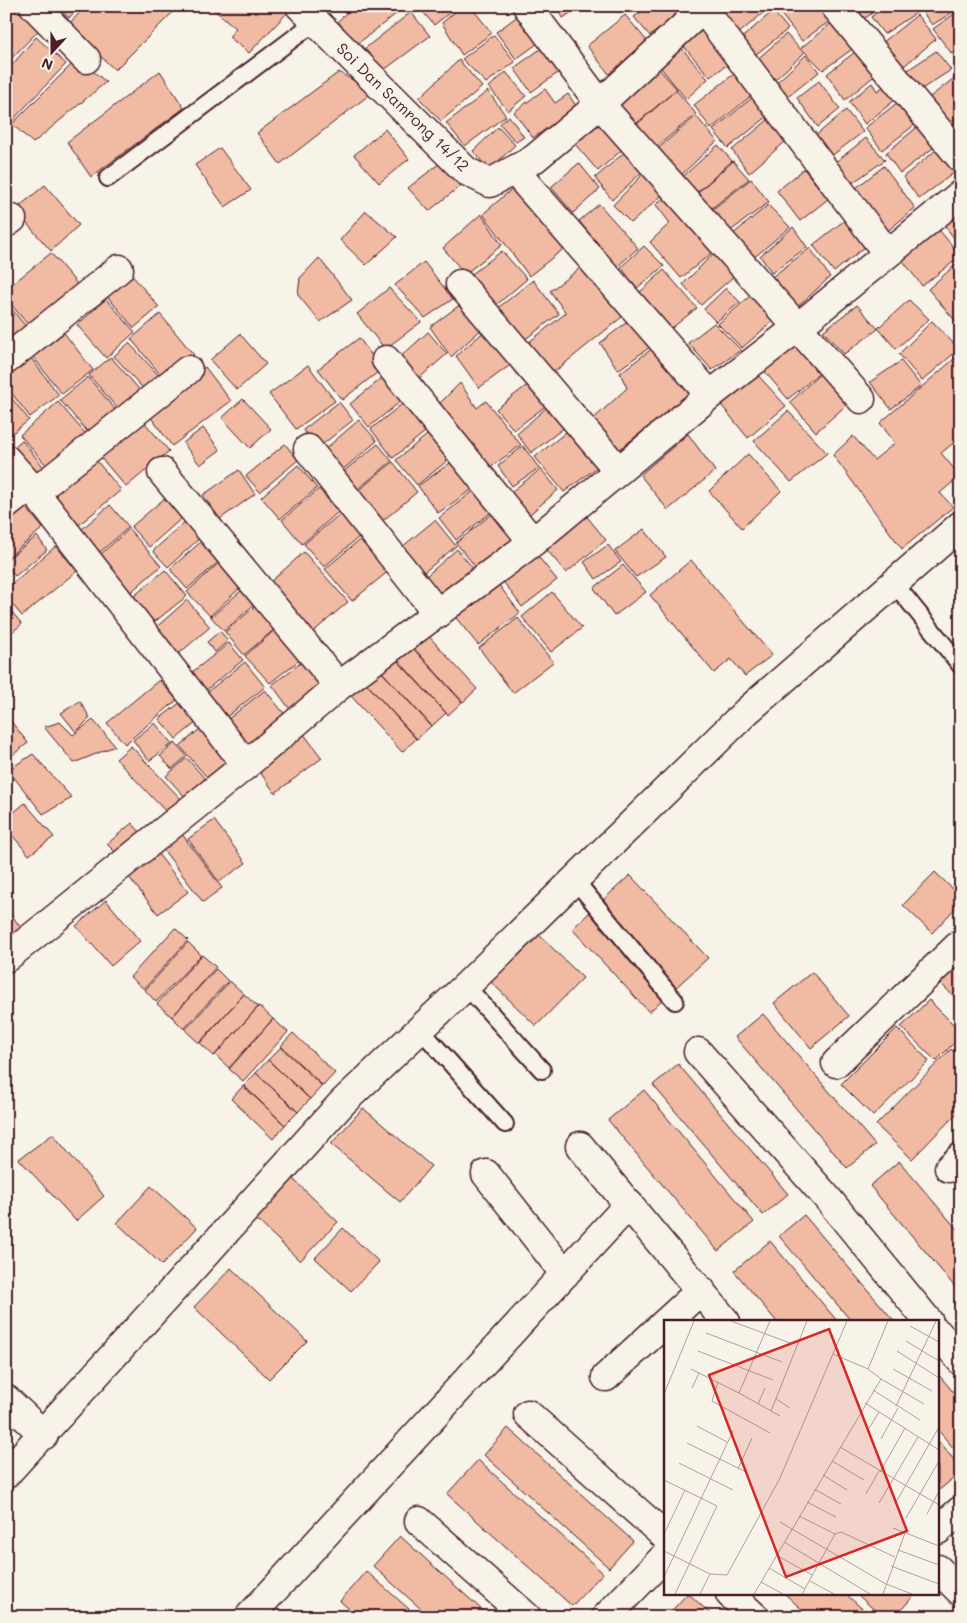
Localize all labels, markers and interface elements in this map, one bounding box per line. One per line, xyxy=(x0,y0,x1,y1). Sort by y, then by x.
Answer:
north arrow xyxy=(28,28,78,78)
street label: Soi Dan Samrong 14/12 xyxy=(332,38,474,176)
text: N xyxy=(39,54,56,75)
inset map xyxy=(664,1320,940,1596)

